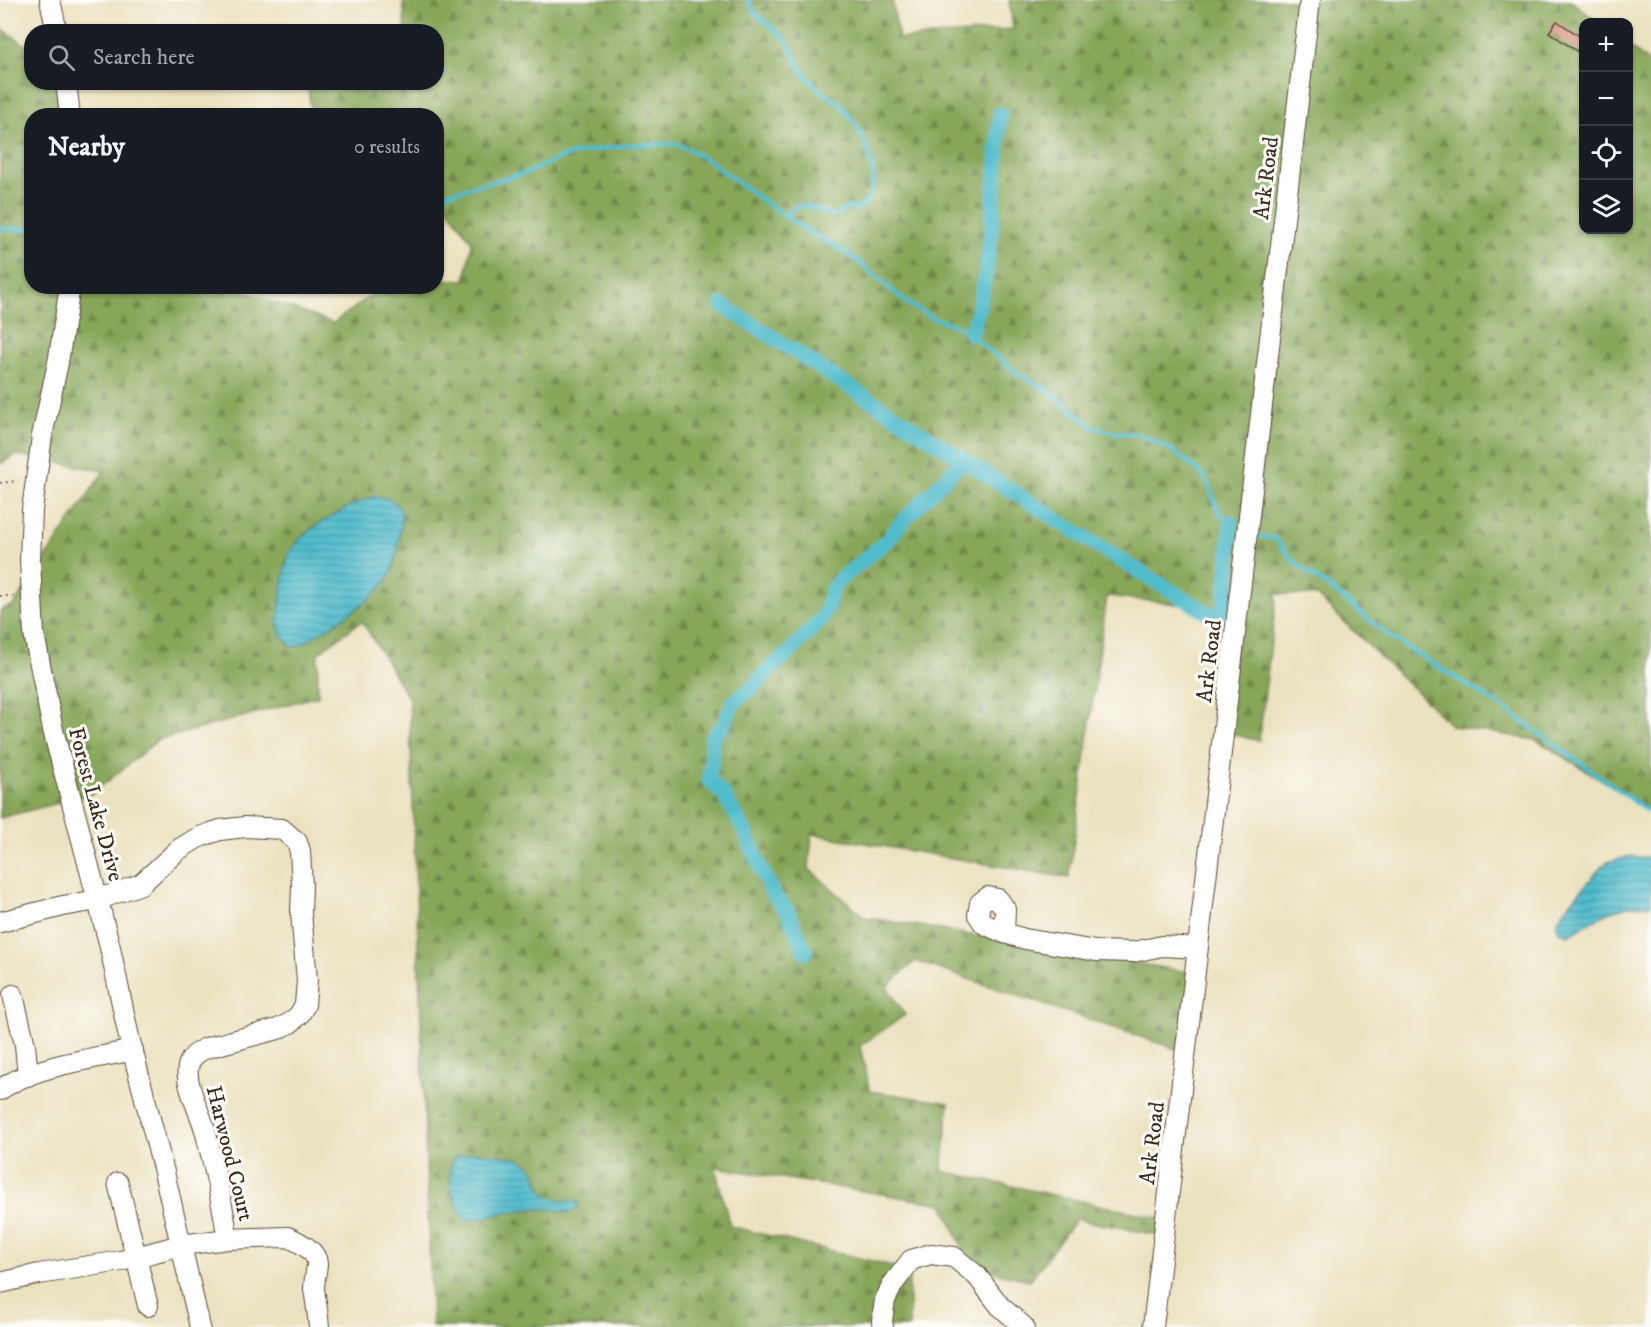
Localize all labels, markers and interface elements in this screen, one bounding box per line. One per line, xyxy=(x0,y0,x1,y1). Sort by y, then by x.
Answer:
map controls xyxy=(1579,18,1633,234)
button: + xyxy=(1579,18,1633,72)
search box xyxy=(24,24,444,90)
icon: search xyxy=(45,41,78,74)
text: Search here xyxy=(93,44,195,71)
button: − xyxy=(1579,72,1633,126)
button: locate xyxy=(1579,126,1633,180)
text: Nearby xyxy=(48,131,125,164)
text: 0 results xyxy=(354,135,420,160)
street label: Ark Road xyxy=(1248,135,1285,221)
button: layers xyxy=(1579,180,1633,234)
street label: Ark Road xyxy=(1191,618,1228,704)
street label: Forest Lake Drive xyxy=(62,724,129,884)
street label: Harwood Court xyxy=(200,1083,259,1224)
street label: Ark Road xyxy=(1134,1100,1171,1186)

